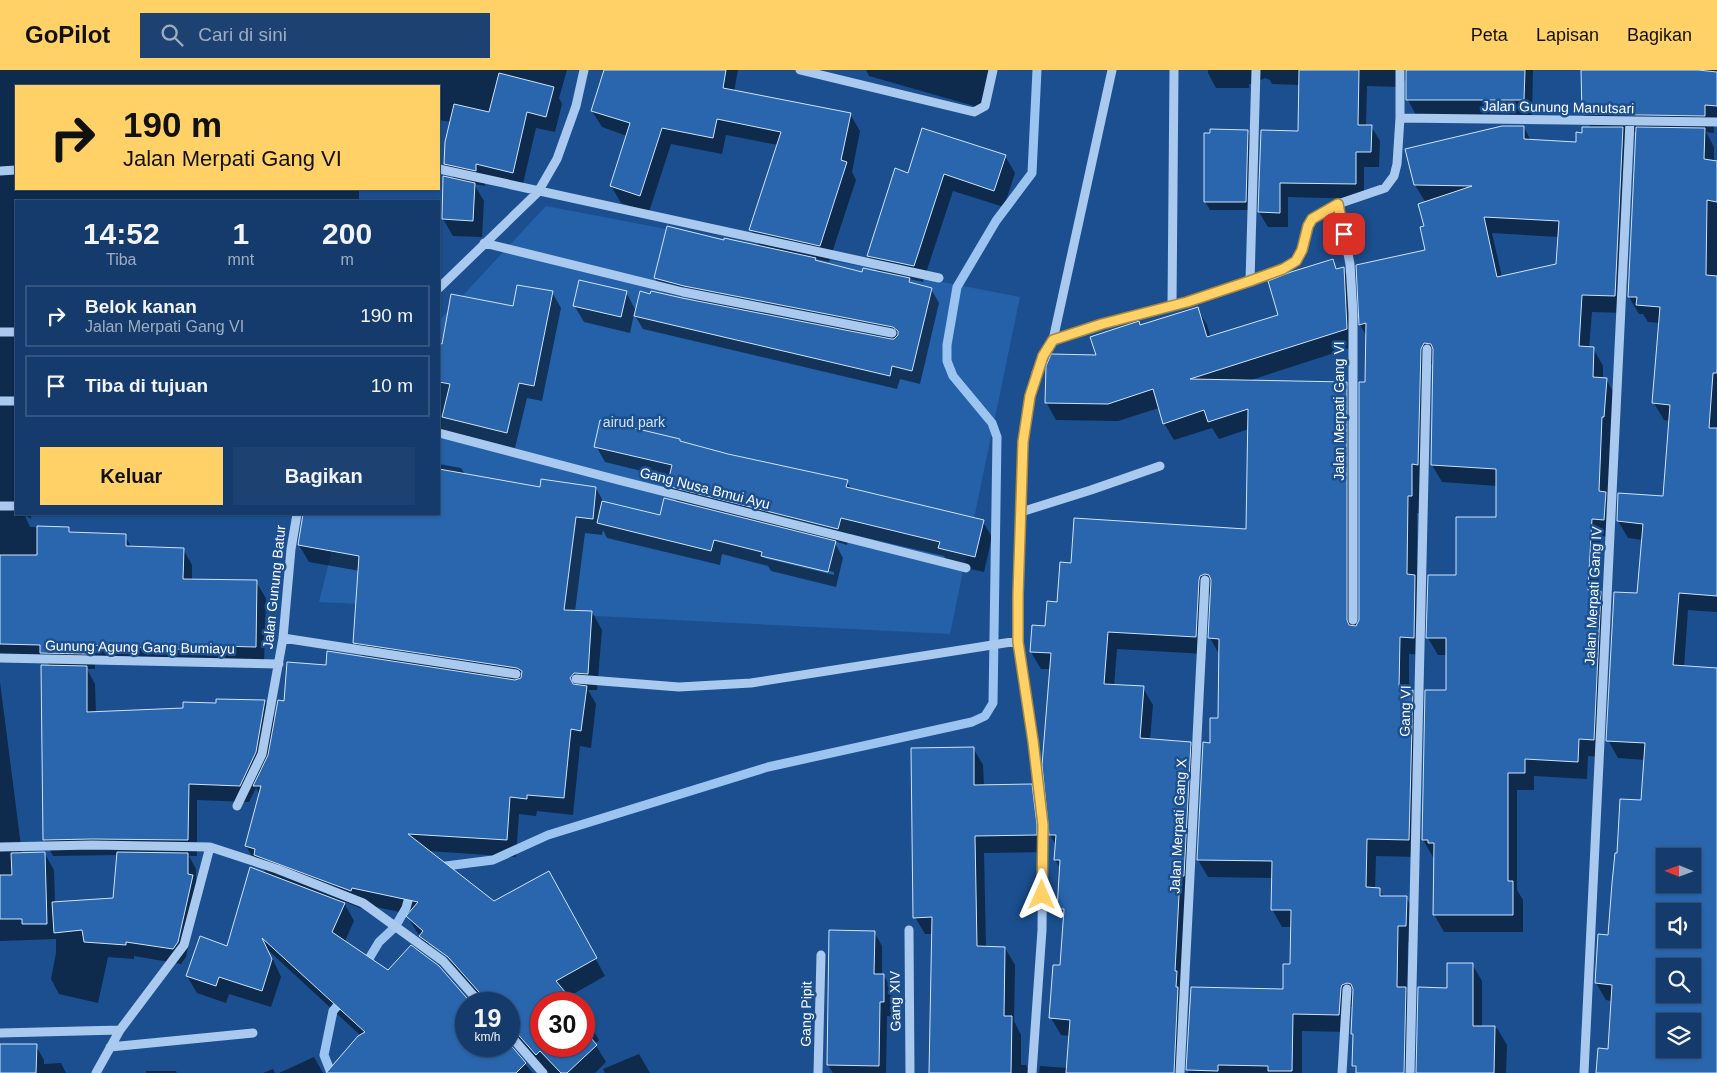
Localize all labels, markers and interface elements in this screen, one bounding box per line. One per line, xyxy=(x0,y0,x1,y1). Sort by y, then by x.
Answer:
search box xyxy=(140,13,490,58)
text: GoPilot xyxy=(25,21,110,48)
icon: search xyxy=(158,21,186,49)
text: Cari di sini xyxy=(198,24,287,45)
text: Peta xyxy=(1471,25,1508,45)
text: Lapisan xyxy=(1536,25,1599,45)
text: Bagikan xyxy=(1627,25,1692,45)
street label: Jalan Gunung Manutsari xyxy=(1482,98,1634,116)
icon: right xyxy=(40,105,105,170)
text: 190 m xyxy=(123,105,222,144)
text: Jalan Merpati Gang VI xyxy=(123,146,342,171)
pin xyxy=(1323,213,1365,255)
text: 14:52 xyxy=(83,217,160,250)
text: 1 xyxy=(232,217,249,250)
text: 200 xyxy=(322,217,372,250)
icon: arrive xyxy=(1330,220,1358,248)
text: Tiba xyxy=(106,251,137,268)
text: mnt xyxy=(227,251,254,268)
text: m xyxy=(340,251,354,268)
text: Belok kanan xyxy=(85,296,197,317)
icon: right xyxy=(42,302,70,330)
text: 190 m xyxy=(360,305,413,326)
text: Jalan Merpati Gang VI xyxy=(85,318,244,335)
street label: Jalan Merpati Gang VI xyxy=(1331,341,1347,481)
icon: arrive xyxy=(42,372,70,400)
text: Tiba di tujuan xyxy=(85,375,208,396)
text: 10 m xyxy=(371,375,413,396)
park label: airud park xyxy=(603,414,666,430)
button: Keluar xyxy=(40,447,223,505)
button: Bagikan xyxy=(233,447,415,505)
street label: Gang Nusa Bmui Ayu xyxy=(638,464,772,512)
street label: Jalan Gunung Batur xyxy=(260,524,288,650)
street label: Jalan Merpati Gang IV xyxy=(1581,525,1605,666)
street label: Gunung Agung Gang Bumiayu xyxy=(45,637,235,657)
street label: Gang VI xyxy=(1397,685,1413,737)
street label: Jalan Merpati Gang X xyxy=(1166,757,1190,894)
north arrow xyxy=(1656,848,1701,892)
map controls xyxy=(1656,848,1701,1058)
position arrow xyxy=(1015,868,1067,920)
button: sound xyxy=(1656,903,1701,948)
button: search xyxy=(1656,958,1701,1003)
street label: Gang XIV xyxy=(886,970,904,1031)
street label: Gang Pipit xyxy=(797,981,815,1047)
speed limit sign: 30 xyxy=(530,992,595,1057)
text: 19 xyxy=(474,1004,501,1032)
button: layers xyxy=(1656,1013,1701,1058)
text: km/h xyxy=(474,1030,501,1044)

